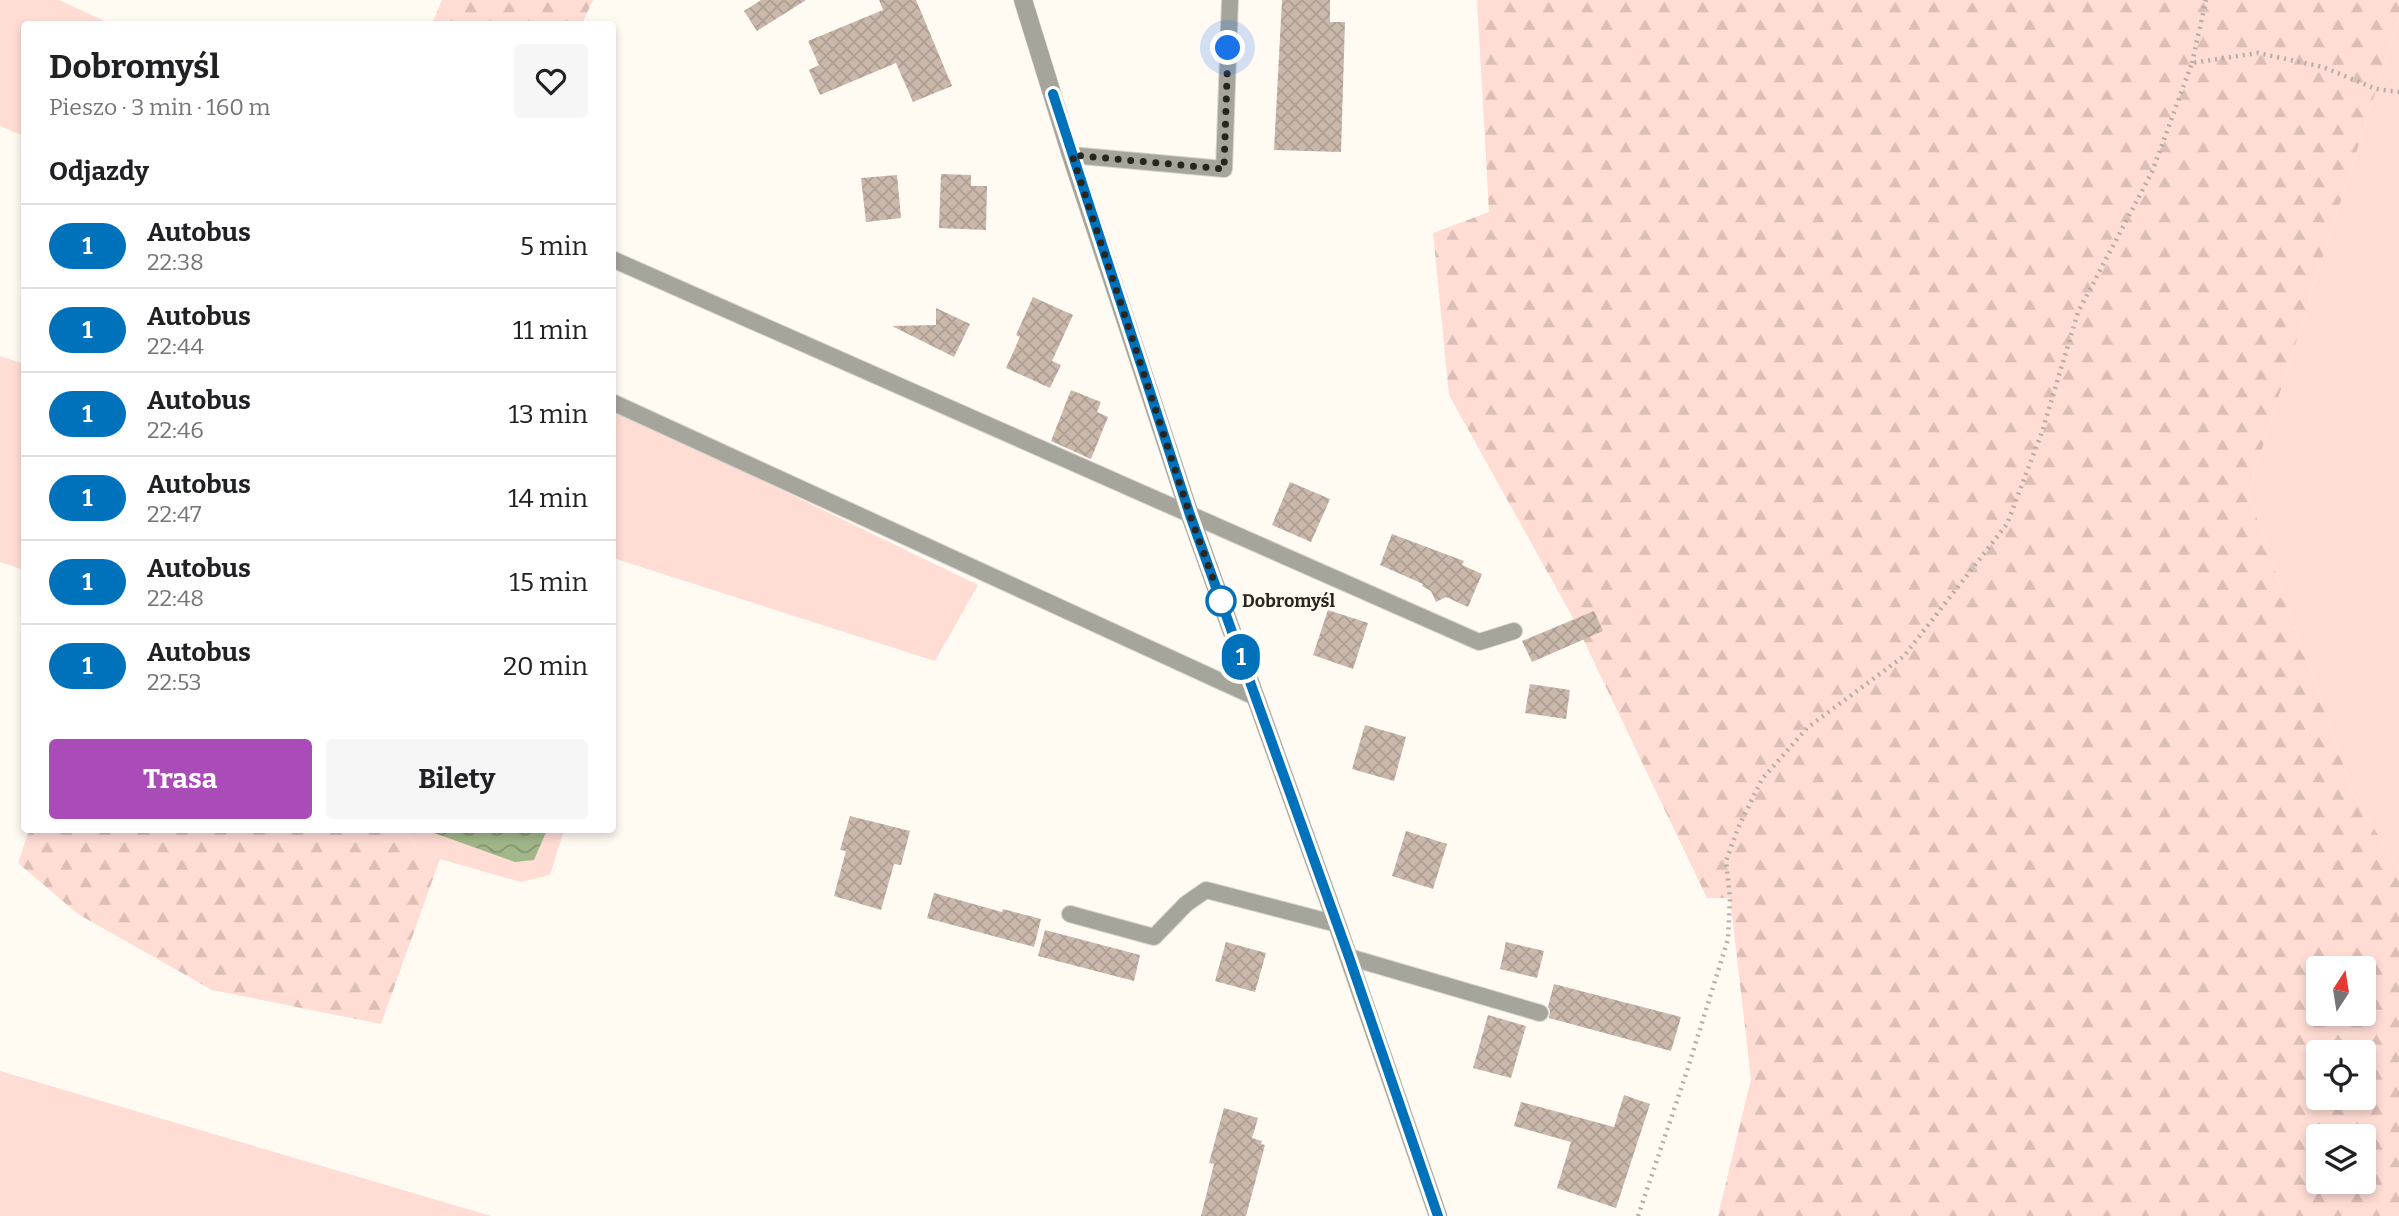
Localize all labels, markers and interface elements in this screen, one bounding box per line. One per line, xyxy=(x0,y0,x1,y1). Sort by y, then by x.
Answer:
your location xyxy=(1210,30,1245,65)
button: heart xyxy=(514,44,588,118)
text: Dobromyśl xyxy=(49,47,220,87)
text: Pieszo · 3 min · 160 m xyxy=(49,93,271,121)
text: Odjazdy xyxy=(49,156,149,187)
text: Autobus xyxy=(147,217,251,248)
text: 5 min xyxy=(520,231,588,262)
text: 1 xyxy=(82,232,93,260)
text: 22:38 xyxy=(147,248,204,276)
text: Autobus xyxy=(147,301,251,332)
text: 11 min xyxy=(513,315,588,346)
text: 1 xyxy=(82,316,93,344)
text: 22:44 xyxy=(147,332,204,360)
text: Autobus xyxy=(147,385,251,416)
text: 13 min xyxy=(508,399,588,430)
text: 1 xyxy=(82,400,93,428)
text: 22:46 xyxy=(147,416,204,444)
text: Autobus xyxy=(147,469,251,500)
text: 14 min xyxy=(508,483,588,514)
text: 1 xyxy=(82,484,93,512)
text: 22:47 xyxy=(147,500,202,528)
text: Autobus xyxy=(147,553,251,584)
text: 15 min xyxy=(509,567,588,598)
text: 1 xyxy=(82,568,93,596)
text: 22:48 xyxy=(147,584,204,612)
marker: Dobromyśl xyxy=(1206,586,1236,616)
place label: Dobromyśl xyxy=(1242,590,1336,612)
line badge: 1 xyxy=(1218,634,1264,680)
text: Autobus xyxy=(147,637,251,668)
text: 1 xyxy=(1236,643,1246,671)
text: 20 min xyxy=(503,651,588,682)
text: 1 xyxy=(82,652,93,680)
text: 22:53 xyxy=(147,668,202,696)
button: Trasa xyxy=(49,739,312,819)
button: Bilety xyxy=(326,739,588,819)
north arrow xyxy=(2306,956,2376,1026)
map controls xyxy=(2306,956,2376,1194)
button: locate xyxy=(2306,1040,2376,1110)
button: layers xyxy=(2306,1124,2376,1194)

